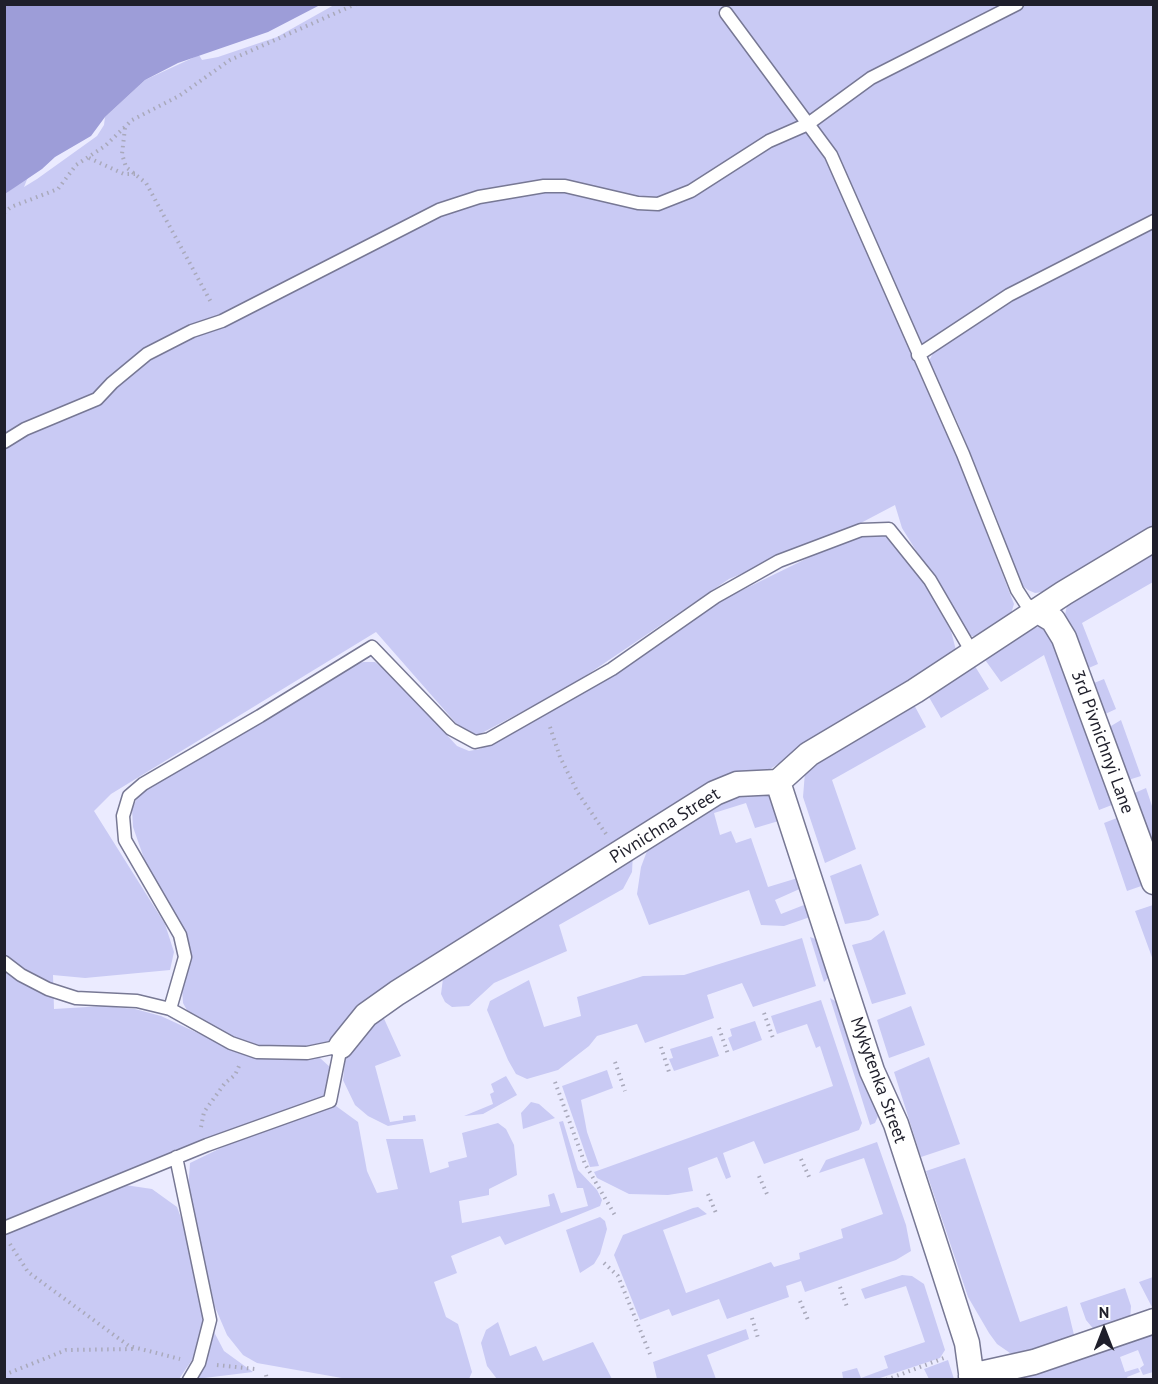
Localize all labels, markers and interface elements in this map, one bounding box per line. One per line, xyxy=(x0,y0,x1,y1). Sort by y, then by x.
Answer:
street label: 3rd Pivnichnyi Lane xyxy=(1066,667,1138,817)
street label: Pivnichna Street xyxy=(606,784,724,868)
street label: Mykytenka Street xyxy=(845,1014,911,1146)
north arrow xyxy=(1074,1300,1134,1360)
text: N xyxy=(1099,1302,1109,1322)

